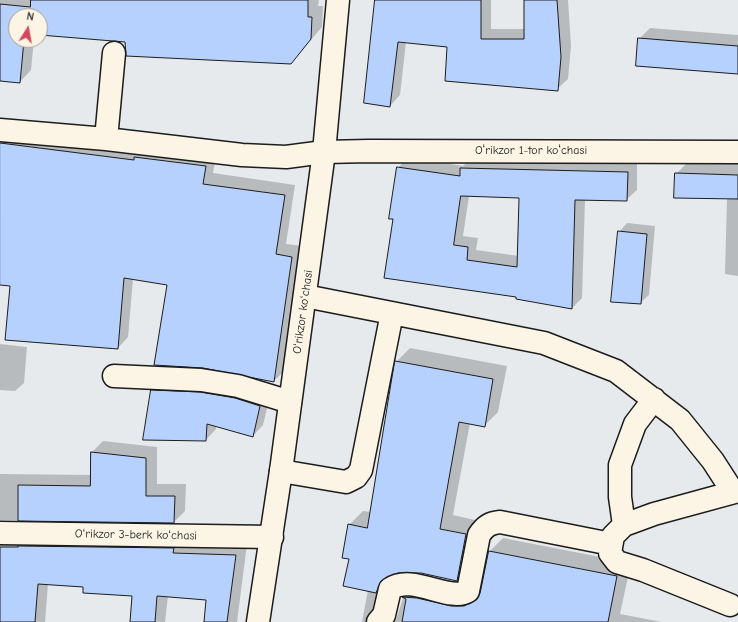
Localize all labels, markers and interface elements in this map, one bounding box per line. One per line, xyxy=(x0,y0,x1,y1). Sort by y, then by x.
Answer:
north arrow xyxy=(8,8,48,48)
text: N xyxy=(25,10,35,24)
street label: Oʻrikzor 1-tor koʻchasi xyxy=(475,144,587,158)
street label: Oʻrikzor koʻchasi xyxy=(290,269,316,355)
street label: Oʻrikzor 3-berk koʻchasi xyxy=(75,527,197,543)

